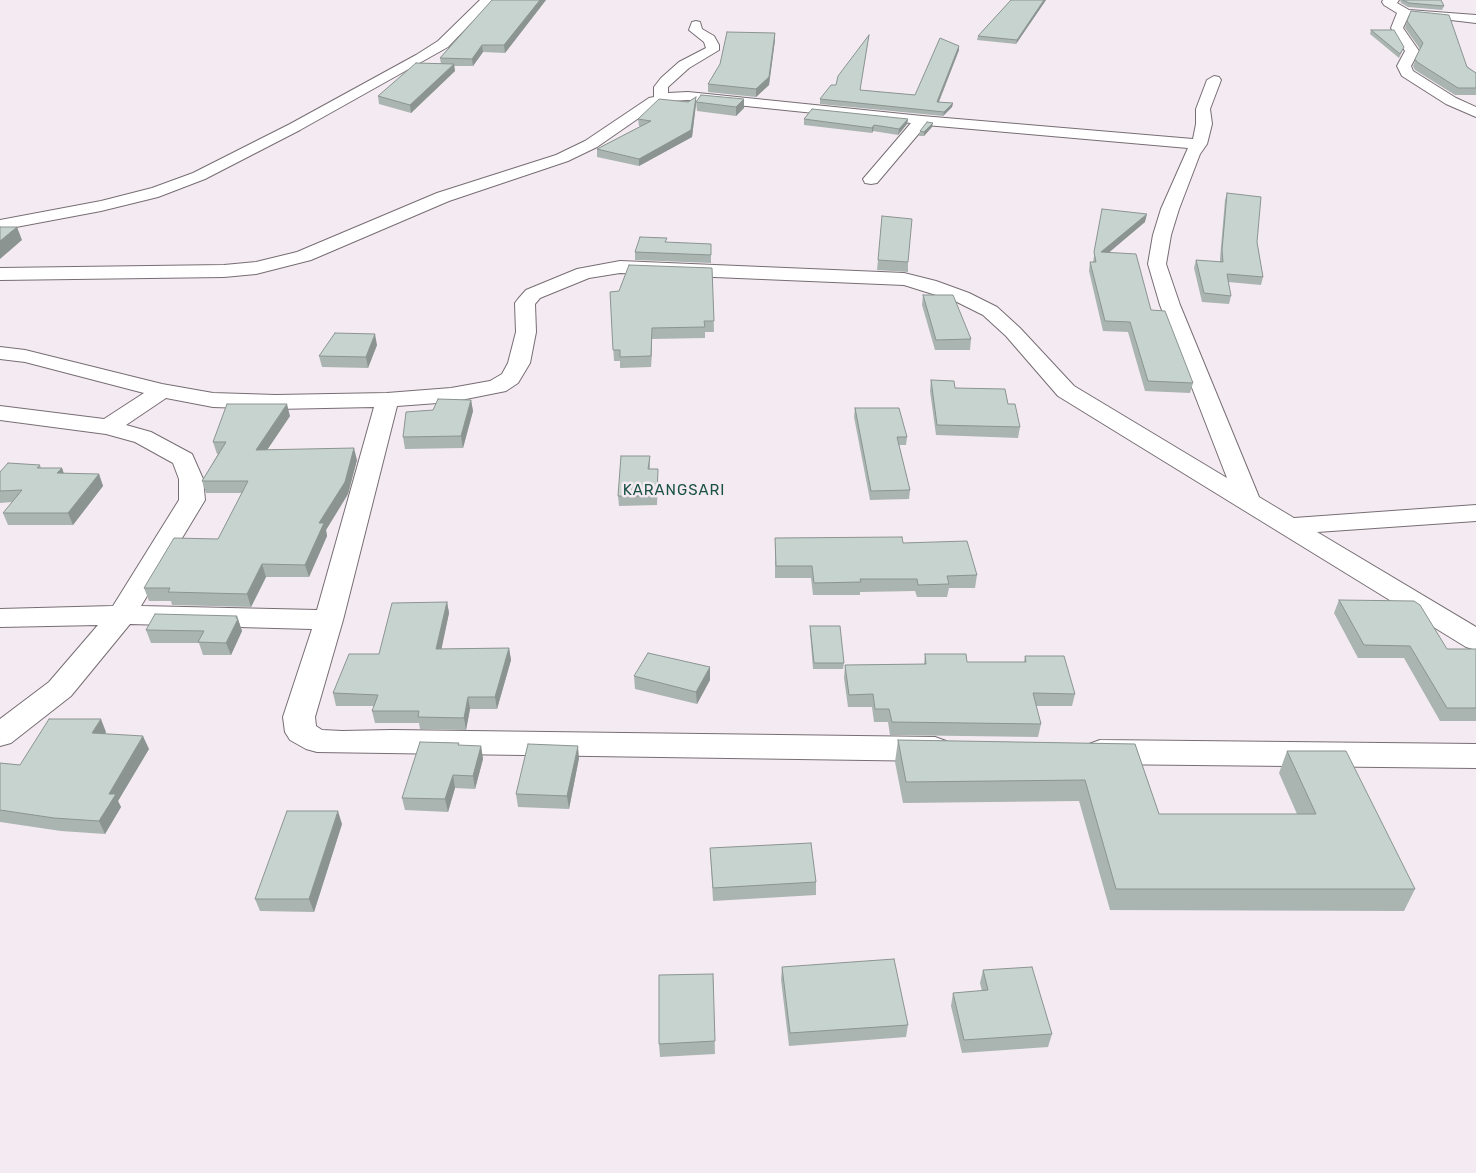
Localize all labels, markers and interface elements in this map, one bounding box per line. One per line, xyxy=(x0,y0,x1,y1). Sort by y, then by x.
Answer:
district label: KARANGSARI xyxy=(621,482,727,500)

